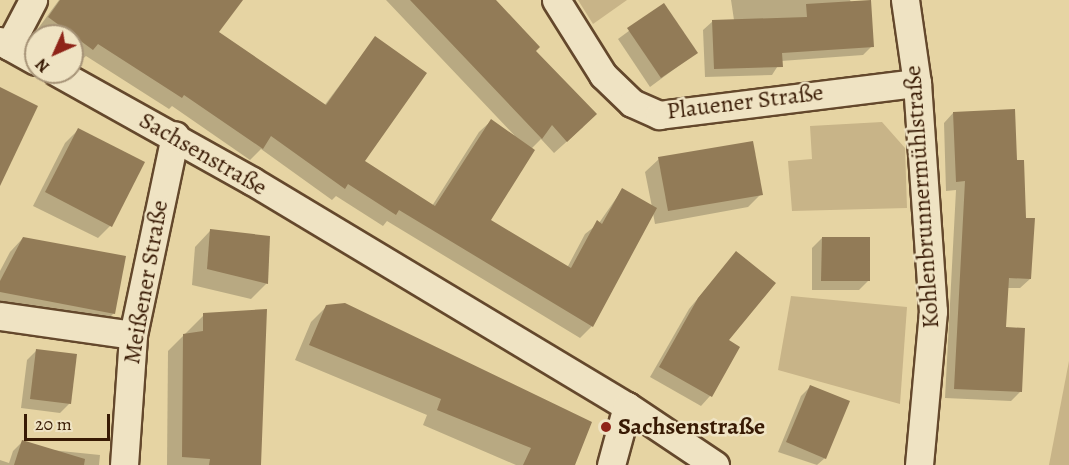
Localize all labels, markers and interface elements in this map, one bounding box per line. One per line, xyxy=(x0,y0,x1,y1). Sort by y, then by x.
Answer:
north arrow xyxy=(24,24,84,84)
text: N xyxy=(31,53,55,77)
street label: Kohlenbrunnermühlstraße xyxy=(898,64,946,330)
street label: Plauener Straße xyxy=(665,78,825,126)
street label: Sachsenstraße xyxy=(134,106,272,202)
street label: Meißener Straße xyxy=(117,198,175,366)
scale bar xyxy=(27,402,112,440)
text: 20 m xyxy=(35,412,72,436)
place label: Sachsenstraße xyxy=(618,413,765,441)
marker: Sachsenstraße xyxy=(599,420,613,434)

